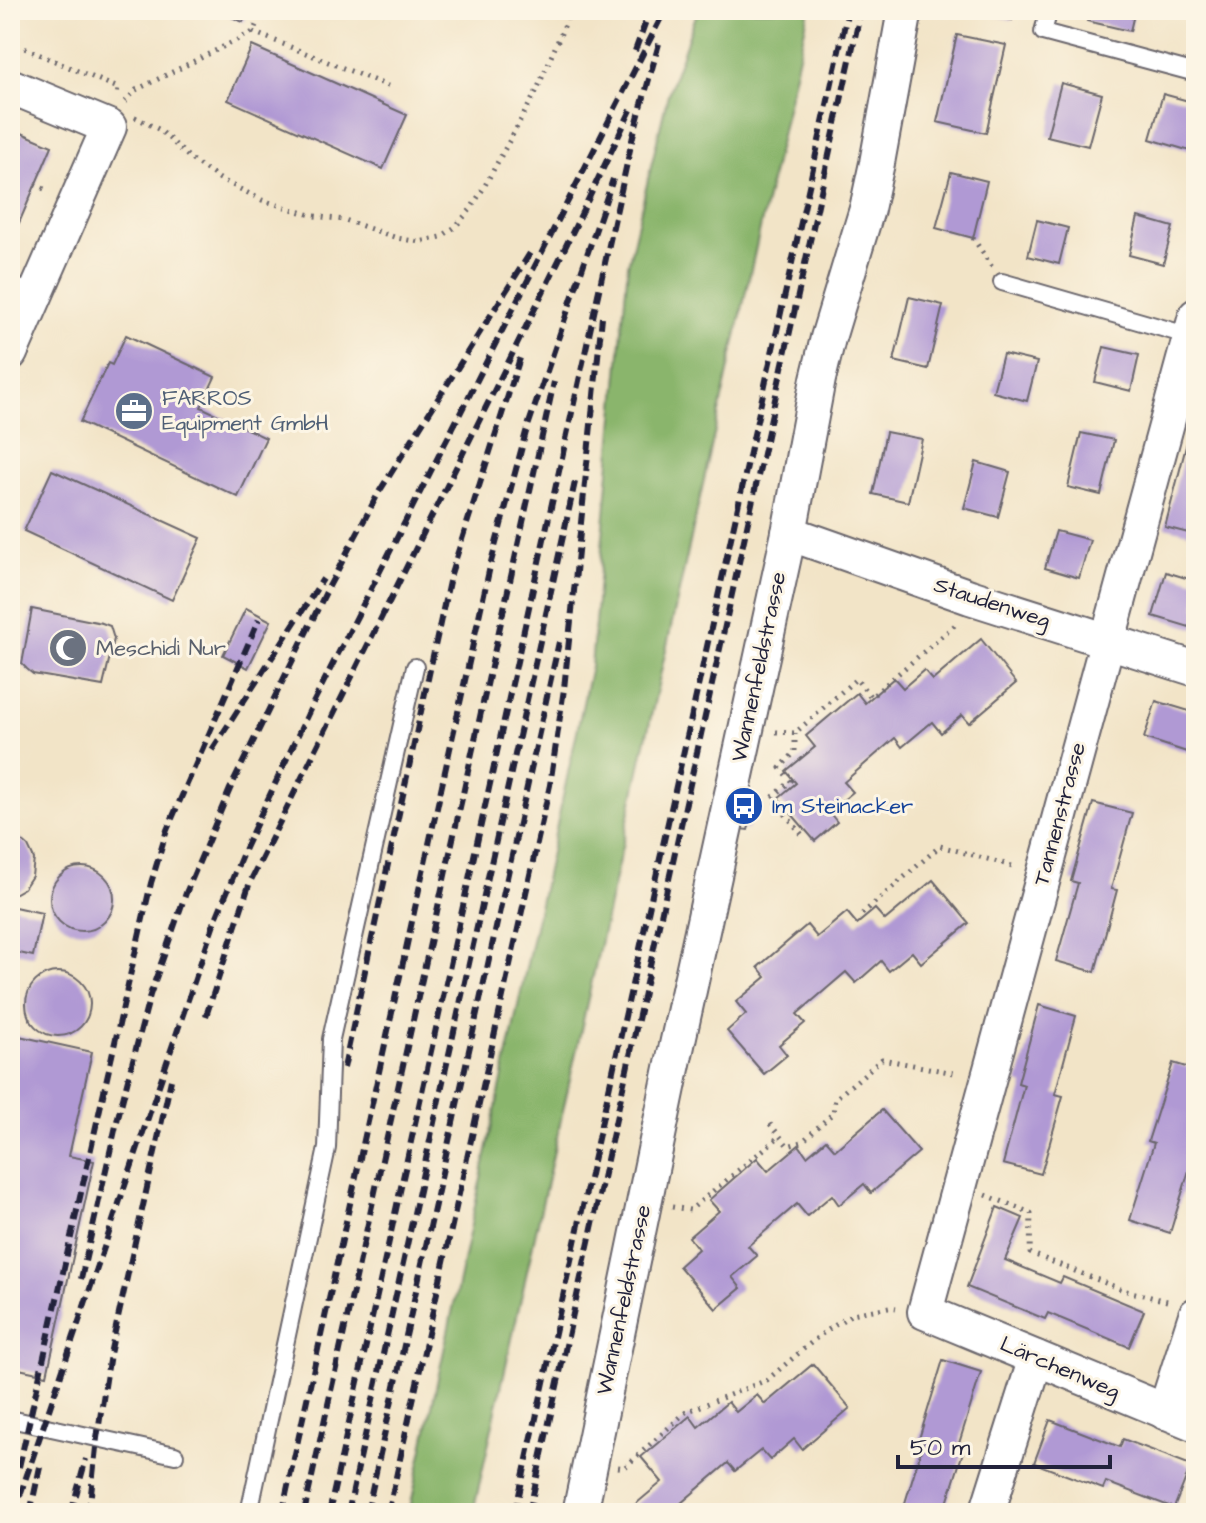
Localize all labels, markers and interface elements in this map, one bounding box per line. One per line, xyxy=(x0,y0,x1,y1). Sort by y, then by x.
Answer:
place label: FARROS Equipment GmbH xyxy=(162,383,329,439)
office icon: FARROS Equipment GmbH xyxy=(113,390,155,432)
street label: Wannenfeldstrasse xyxy=(724,569,794,765)
street label: Staudenweg xyxy=(930,570,1054,637)
mosque icon: Meschidi Nur xyxy=(47,627,89,669)
place label: Meschidi Nur xyxy=(96,633,226,664)
street label: Tannenstrasse xyxy=(1026,739,1094,889)
bus stop icon: Im Steinacker xyxy=(723,785,765,827)
place label: Im Steinacker xyxy=(772,791,913,822)
street label: Wannenfeldstrasse xyxy=(589,1202,659,1398)
street label: Lärchenweg xyxy=(995,1329,1125,1408)
scale bar xyxy=(898,1419,1110,1469)
text: 50 m xyxy=(910,1431,971,1465)

